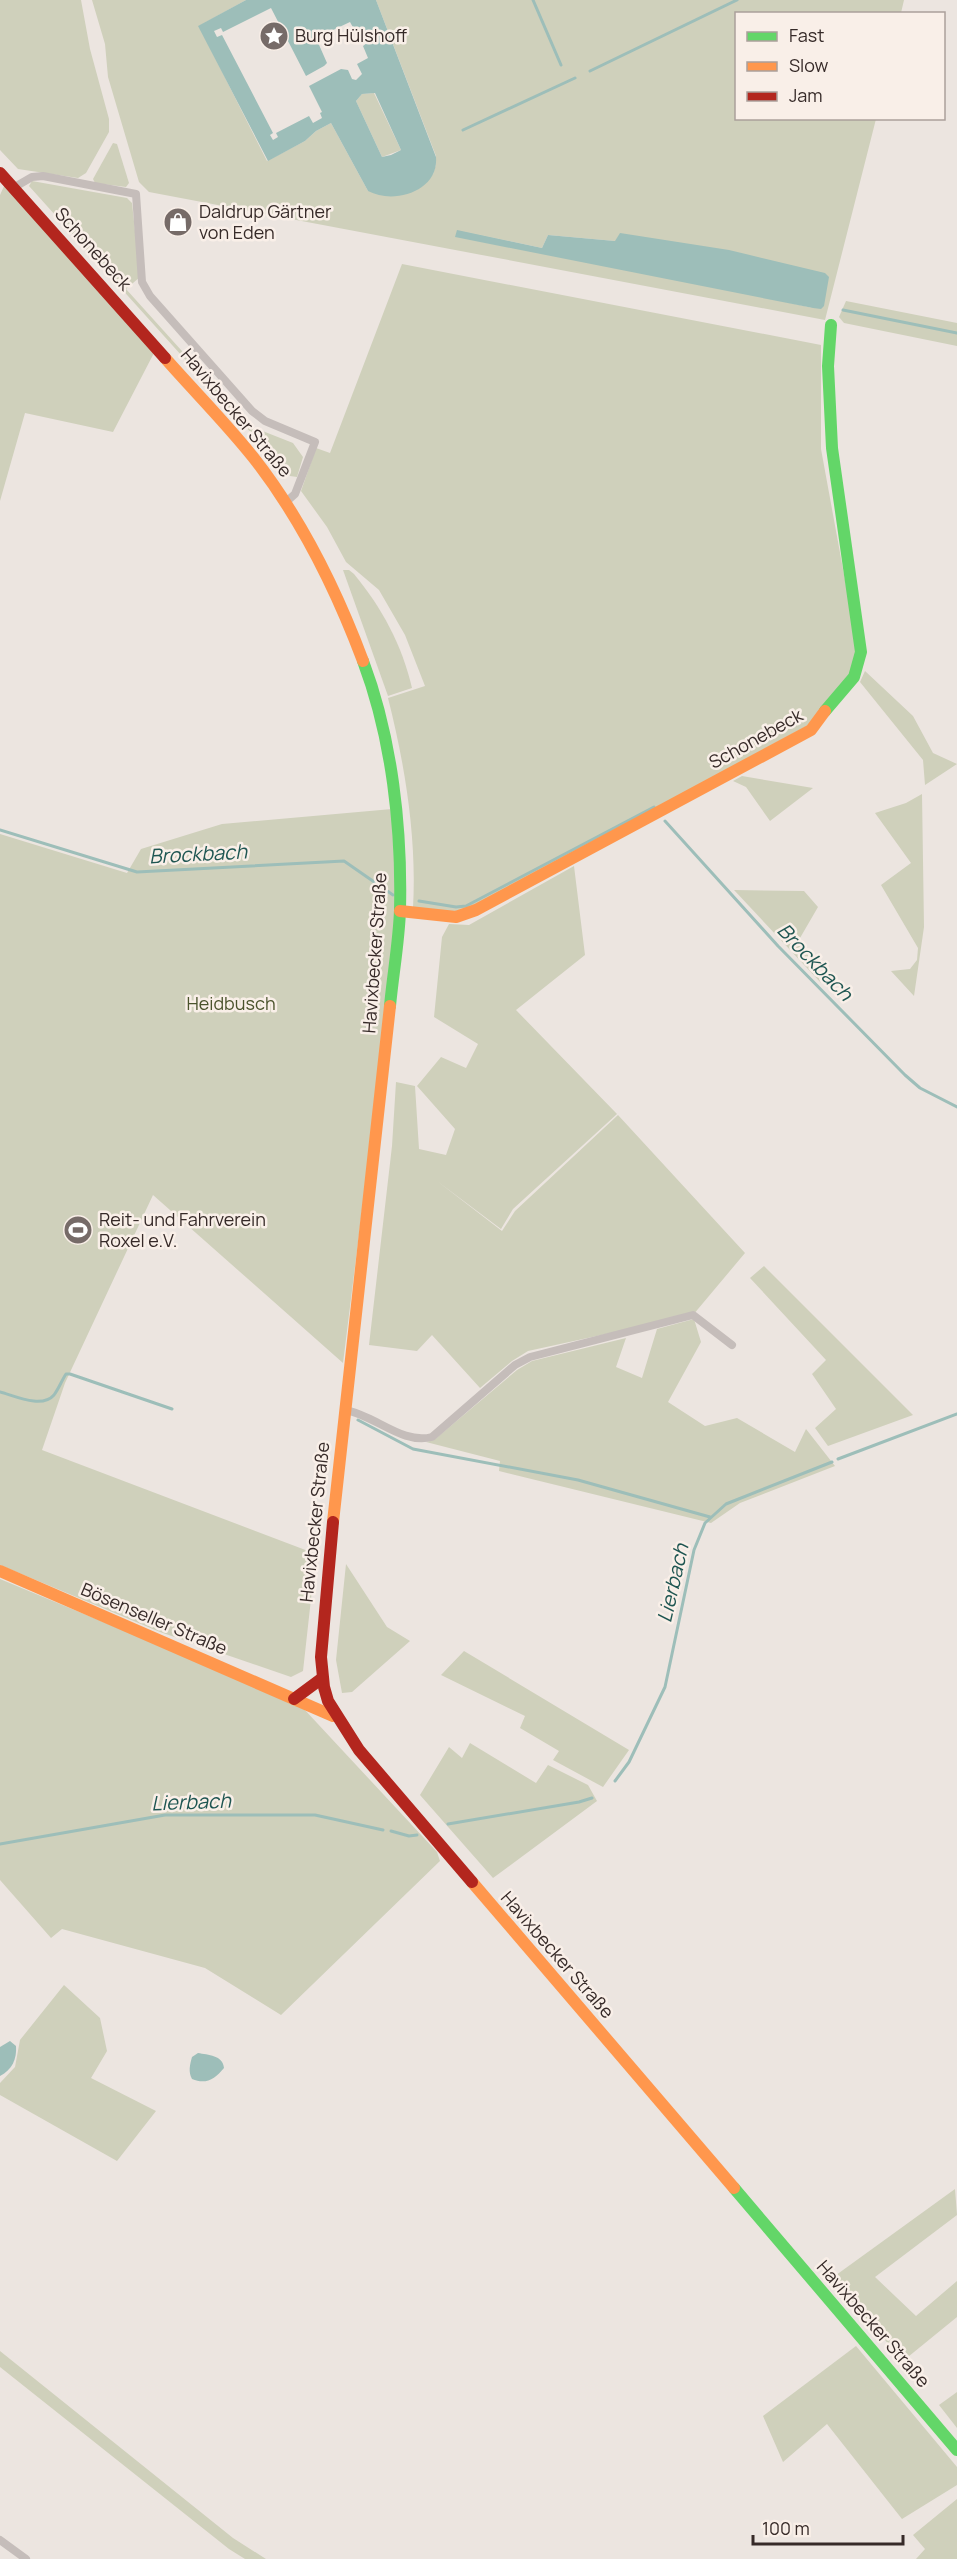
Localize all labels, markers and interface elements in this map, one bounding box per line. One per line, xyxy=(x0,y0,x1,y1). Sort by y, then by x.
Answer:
legend xyxy=(735,12,945,120)
place icon: Burg Hülshoff xyxy=(258,20,290,52)
place label: Burg Hülshoff xyxy=(295,23,407,47)
text: Fast xyxy=(789,23,824,47)
text: Slow xyxy=(789,53,829,77)
text: Jam xyxy=(789,83,823,107)
place label: Daldrup Gärtner von Eden xyxy=(199,199,332,244)
street label: Schonebeck xyxy=(50,202,138,296)
shop icon: Daldrup Gärtner von Eden xyxy=(162,206,194,238)
street label: Havixbecker Straße xyxy=(176,343,298,482)
street label: Schonebeck xyxy=(704,702,808,774)
water label: Brockbach xyxy=(148,837,249,870)
street label: Havixbecker Straße xyxy=(356,872,392,1034)
water label: Brockbach xyxy=(772,917,860,1007)
park label: Heidbusch xyxy=(186,991,276,1015)
place label: Reit- und Fahrverein Roxel e.V. xyxy=(99,1207,266,1252)
sports icon: Reit- und Fahrverein Roxel e.V. xyxy=(62,1214,94,1246)
street label: Havixbecker Straße xyxy=(294,1441,334,1603)
water label: Lierbach xyxy=(650,1540,695,1625)
street label: Bösenseller Straße xyxy=(78,1576,231,1660)
water label: Lierbach xyxy=(151,1787,232,1816)
street label: Havixbecker Straße xyxy=(496,1886,620,2023)
street label: Havixbecker Straße xyxy=(812,2255,936,2392)
scale bar xyxy=(753,2508,903,2546)
text: 100 m xyxy=(762,2516,810,2540)

